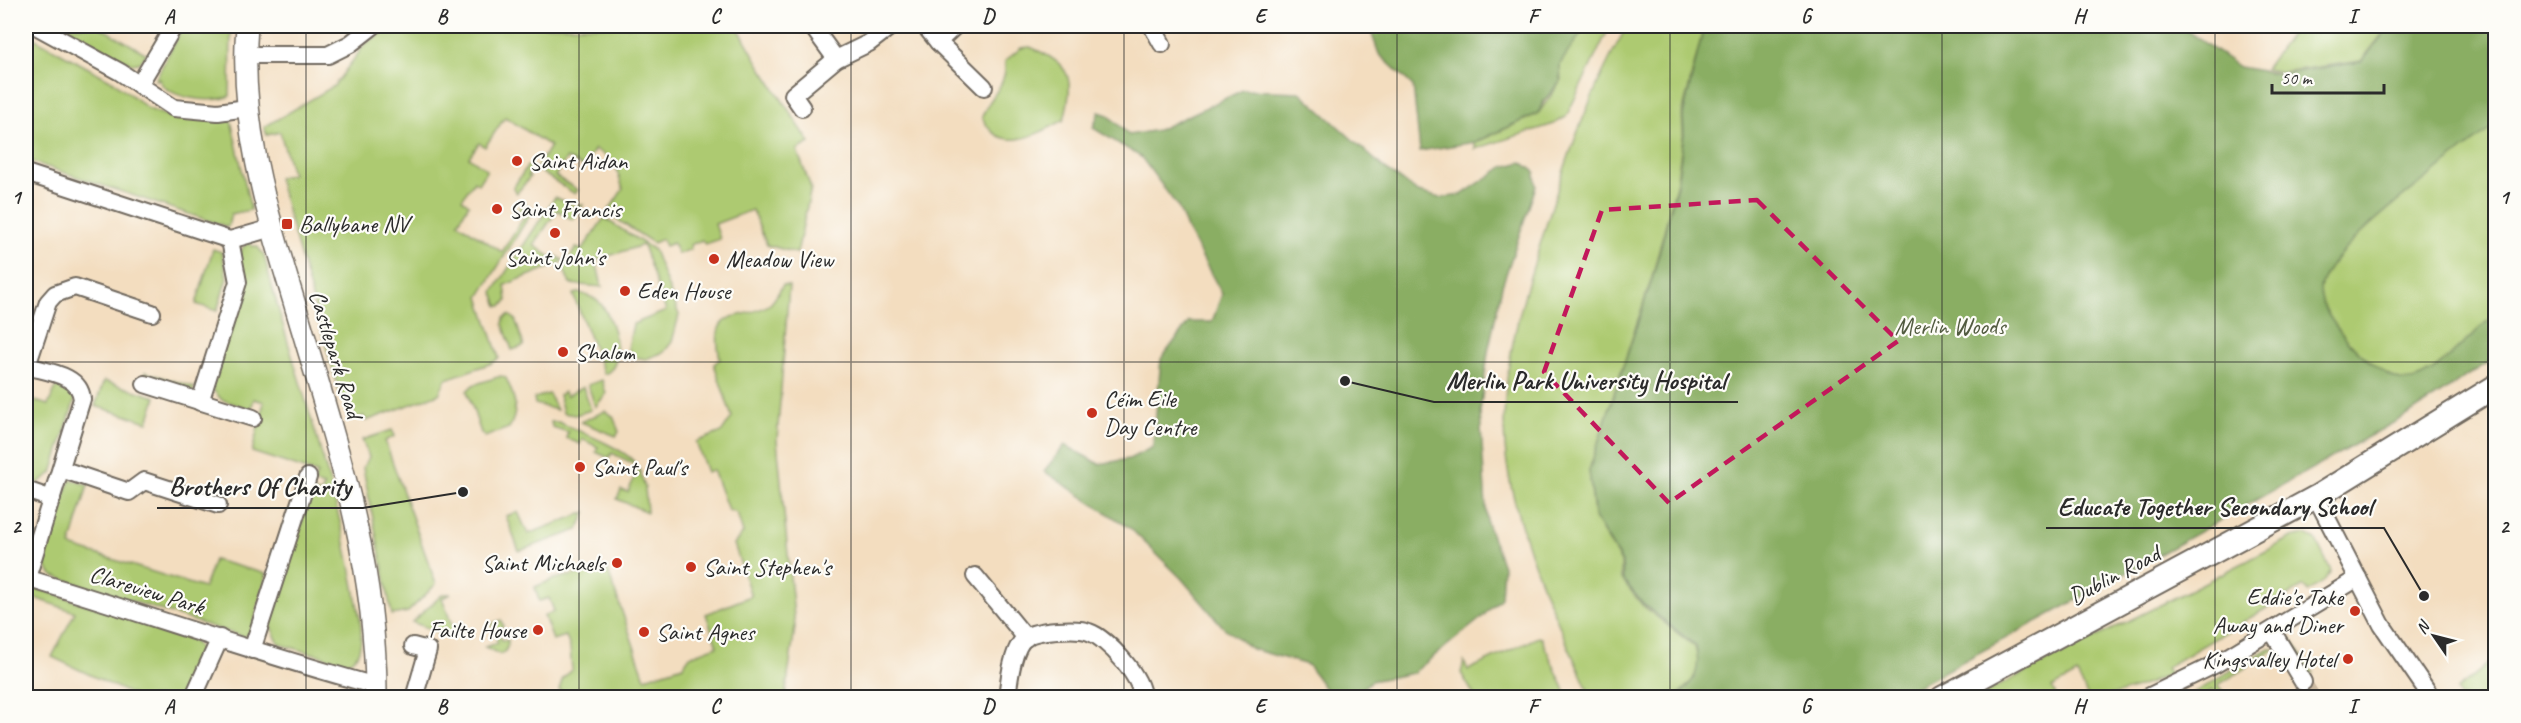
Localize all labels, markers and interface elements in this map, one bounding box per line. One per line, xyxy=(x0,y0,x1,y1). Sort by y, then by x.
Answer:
text: A xyxy=(164,4,176,29)
text: B xyxy=(437,4,449,29)
text: C xyxy=(710,4,722,29)
text: D xyxy=(982,4,996,29)
text: E xyxy=(1255,4,1269,29)
text: F xyxy=(1528,4,1542,29)
text: G xyxy=(1801,4,1814,29)
text: H xyxy=(2073,4,2088,29)
text: I xyxy=(2348,4,2361,29)
scale bar xyxy=(2272,57,2384,95)
text: 50 m xyxy=(2281,67,2314,89)
place label: Saint Aidan xyxy=(529,146,628,176)
marker: Saint Aidan xyxy=(510,154,524,168)
text: 1 xyxy=(12,185,23,210)
text: 1 xyxy=(2500,185,2511,210)
place label: Saint Francis xyxy=(509,194,623,224)
marker: Saint Francis xyxy=(490,202,504,216)
place label: Ballybane NV xyxy=(299,209,414,239)
marker: Ballybane NV xyxy=(280,217,294,231)
marker: Saint John's xyxy=(548,226,562,240)
place label: Saint John's xyxy=(505,242,608,272)
place label: Meadow View xyxy=(726,244,835,274)
marker: Meadow View xyxy=(707,252,721,266)
place label: Eden House xyxy=(637,276,733,306)
marker: Eden House xyxy=(618,284,632,298)
street label: Castlepark Road xyxy=(302,286,371,425)
park label: Merlin Woods xyxy=(1895,311,2007,341)
place label: Shalom xyxy=(575,337,635,367)
marker: Shalom xyxy=(556,345,570,359)
callout: Merlin Park University Hospital xyxy=(1434,358,1738,402)
text: Merlin Park University Hospital xyxy=(1446,364,1731,397)
place label: Céim Eile Day Centre xyxy=(1104,384,1199,442)
marker: Céim Eile Day Centre xyxy=(1085,406,1099,420)
place label: Saint Paul's xyxy=(592,452,690,482)
marker: Saint Paul's xyxy=(573,460,587,474)
callout: Brothers Of Charity xyxy=(157,464,363,508)
text: Brothers Of Charity xyxy=(169,470,354,503)
callout: Educate Together Secondary School xyxy=(2046,484,2384,528)
text: Educate Together Secondary School xyxy=(2058,490,2378,523)
text: 2 xyxy=(12,514,23,539)
text: 2 xyxy=(2500,514,2511,539)
street label: Dublin Road xyxy=(2063,537,2168,612)
place label: Saint Michaels xyxy=(482,548,607,578)
place label: Saint Stephen's xyxy=(703,552,834,582)
marker: Saint Michaels xyxy=(610,556,624,570)
street label: Clareview Park xyxy=(86,558,210,622)
marker: Saint Stephen's xyxy=(684,560,698,574)
place label: Eddie's Take Away and Diner xyxy=(2213,582,2345,640)
marker: Eddie's Take Away and Diner xyxy=(2348,604,2362,618)
north arrow xyxy=(2404,606,2464,666)
place label: Failte House xyxy=(428,615,528,645)
text: N xyxy=(2411,616,2435,638)
place label: Saint Agnes xyxy=(656,617,756,647)
marker: Failte House xyxy=(531,623,545,637)
marker: Saint Agnes xyxy=(637,625,651,639)
place label: Kingsvalley Hotel xyxy=(2203,644,2340,674)
marker: Kingsvalley Hotel xyxy=(2341,652,2355,666)
text: A xyxy=(164,694,176,719)
text: B xyxy=(437,694,449,719)
text: C xyxy=(710,694,722,719)
text: D xyxy=(982,694,996,719)
text: E xyxy=(1255,694,1269,719)
text: F xyxy=(1528,694,1542,719)
text: G xyxy=(1801,694,1814,719)
text: H xyxy=(2073,694,2088,719)
text: I xyxy=(2348,694,2361,719)

